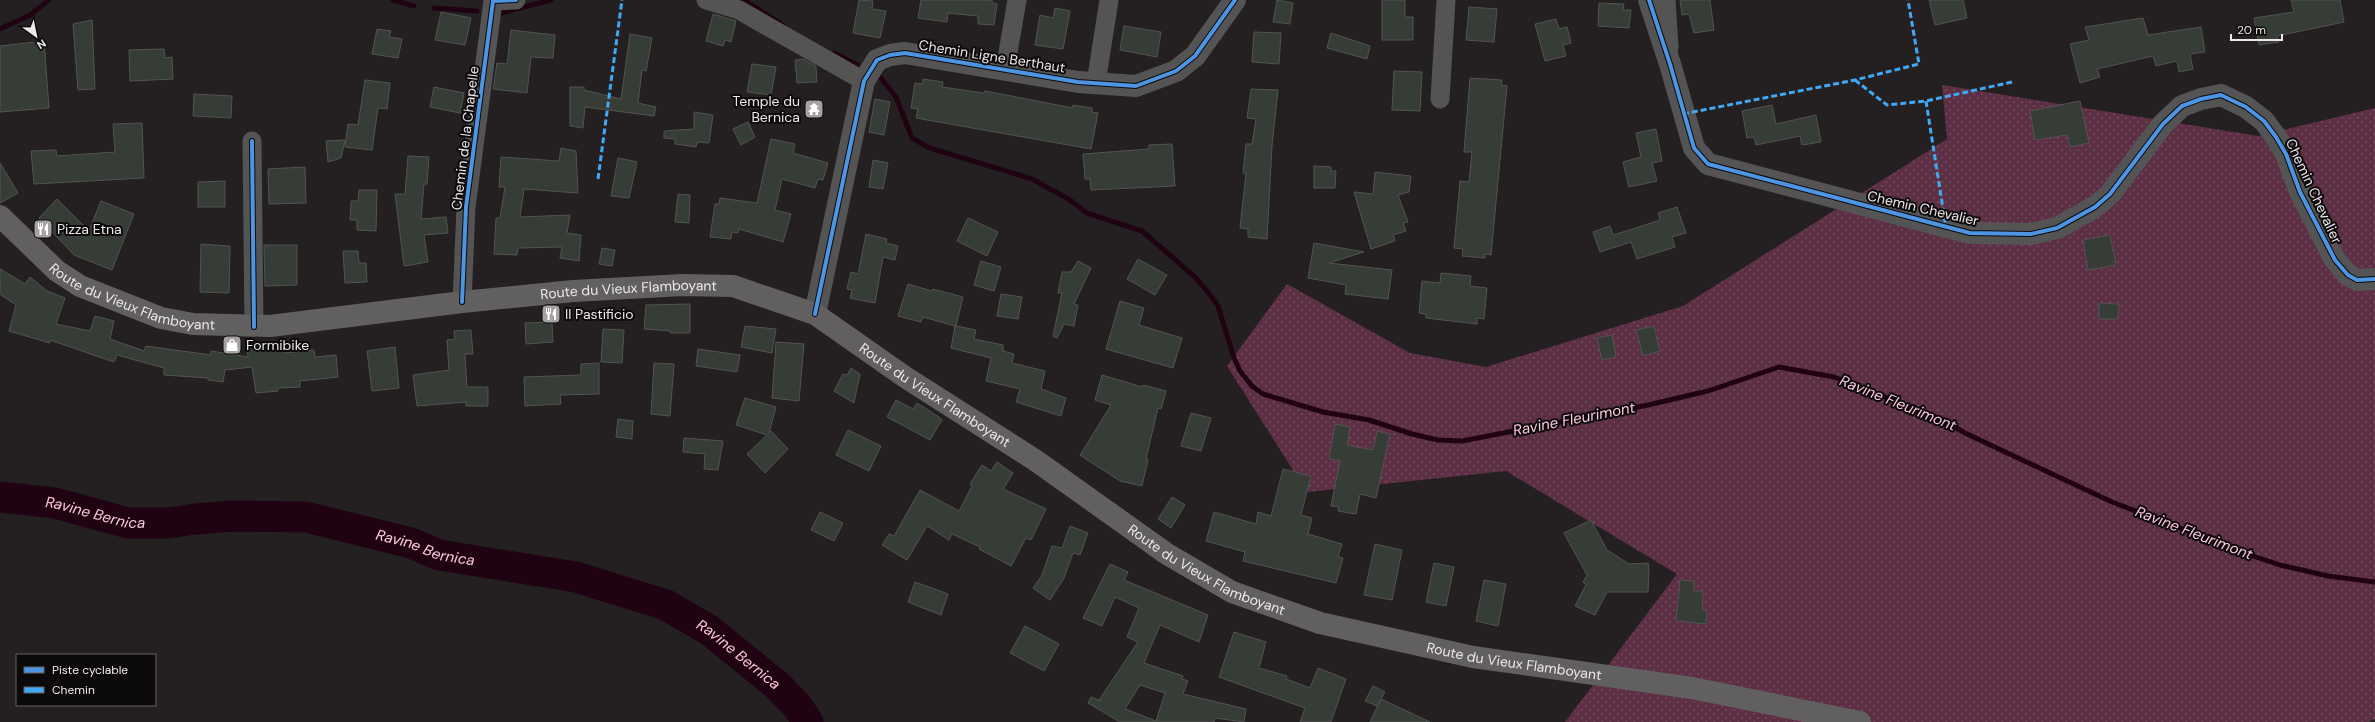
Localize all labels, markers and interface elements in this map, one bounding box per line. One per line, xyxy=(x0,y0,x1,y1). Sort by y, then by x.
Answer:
north arrow xyxy=(16,16,56,56)
scale bar xyxy=(2231,16,2282,42)
text: 20 m xyxy=(2237,22,2266,38)
text: N xyxy=(34,36,49,52)
street label: Chemin Ligne Berthaut xyxy=(917,36,1067,76)
street label: Chemin de la Chapelle xyxy=(447,65,483,211)
place label: Temple du Bernica xyxy=(733,92,800,126)
temple icon: Temple du Bernica xyxy=(803,98,825,120)
street label: Chemin Chevalier xyxy=(2282,136,2346,246)
street label: Chemin Chevalier xyxy=(1866,186,1980,230)
restaurant icon: Pizza Etna xyxy=(32,218,54,240)
place label: Pizza Etna xyxy=(57,220,122,238)
street label: Route du Vieux Flamboyant xyxy=(45,259,215,334)
street label: Route du Vieux Flamboyant xyxy=(539,276,717,303)
restaurant icon: Il Pastificio xyxy=(540,303,562,325)
place label: Il Pastificio xyxy=(565,305,634,323)
shop icon: Formibike xyxy=(221,334,243,356)
place label: Formibike xyxy=(246,336,309,354)
street label: Route du Vieux Flamboyant xyxy=(856,339,1014,451)
water label: Ravine Fleurimont xyxy=(1837,370,1960,436)
water label: Ravine Fleurimont xyxy=(1511,397,1637,441)
water label: Ravine Bernica xyxy=(44,492,145,533)
water label: Ravine Fleurimont xyxy=(2132,501,2256,565)
street label: Route du Vieux Flamboyant xyxy=(1124,520,1288,619)
water label: Ravine Bernica xyxy=(374,525,476,571)
water label: Ravine Bernica xyxy=(693,615,785,694)
street label: Route du Vieux Flamboyant xyxy=(1425,638,1603,684)
legend xyxy=(16,654,156,706)
text: Piste cyclable xyxy=(52,662,128,678)
text: Chemin xyxy=(52,682,95,698)

